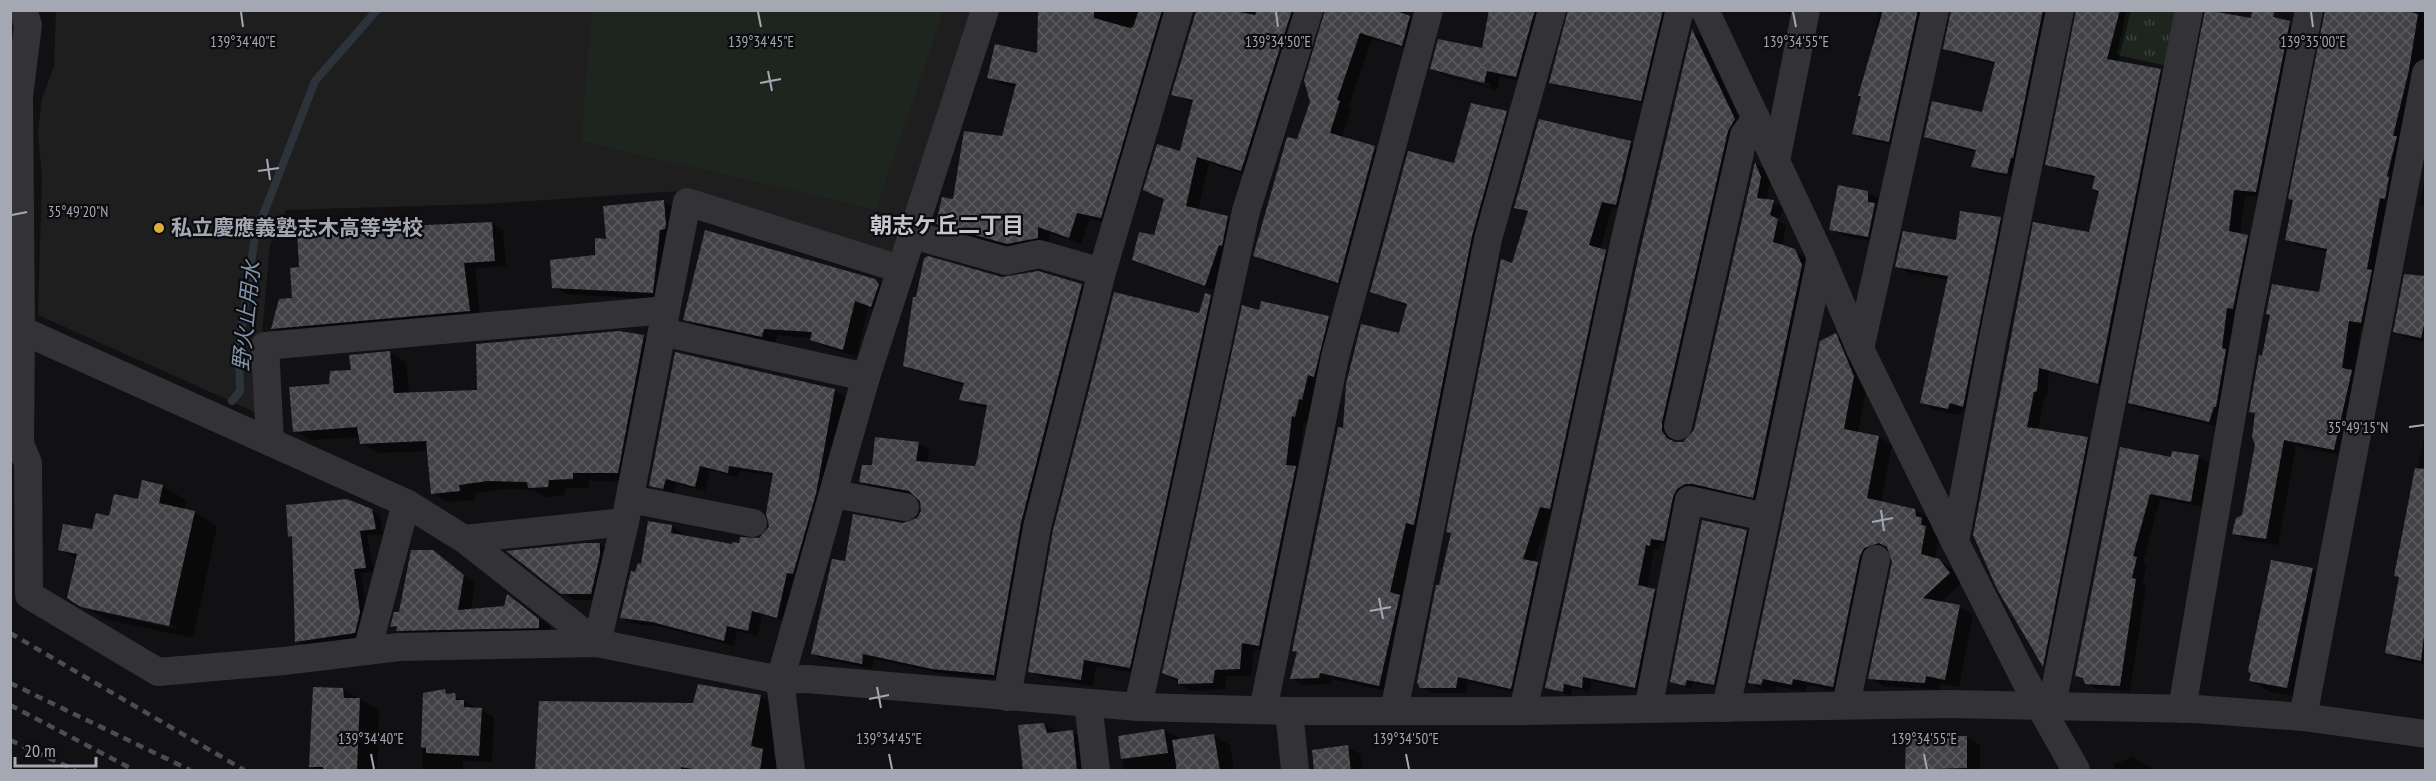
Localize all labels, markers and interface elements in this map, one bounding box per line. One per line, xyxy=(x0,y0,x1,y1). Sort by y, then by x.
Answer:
text: 139°34'40"E xyxy=(210,32,276,51)
text: 139°34'45"E xyxy=(728,32,794,51)
text: 139°34'50"E xyxy=(1245,32,1311,51)
text: 139°34'55"E xyxy=(1763,32,1829,51)
text: 139°35'00"E xyxy=(2280,32,2346,51)
text: 35°49'20"N xyxy=(48,202,108,221)
district label: 朝志ケ丘二丁目 xyxy=(870,211,1024,239)
place label: 私立慶應義塾志木高等学校 xyxy=(171,214,423,241)
marker: 私立慶應義塾志木高等学校 xyxy=(152,221,166,235)
water label: 野火止用水 xyxy=(226,258,266,372)
text: 35°49'15"N xyxy=(2328,418,2388,437)
text: 139°34'40"E xyxy=(338,729,404,748)
text: 139°34'45"E xyxy=(856,729,922,748)
text: 139°34'50"E xyxy=(1373,729,1439,748)
text: 139°34'55"E xyxy=(1891,729,1957,748)
scale bar xyxy=(15,730,96,768)
text: 20 m xyxy=(24,739,56,762)

